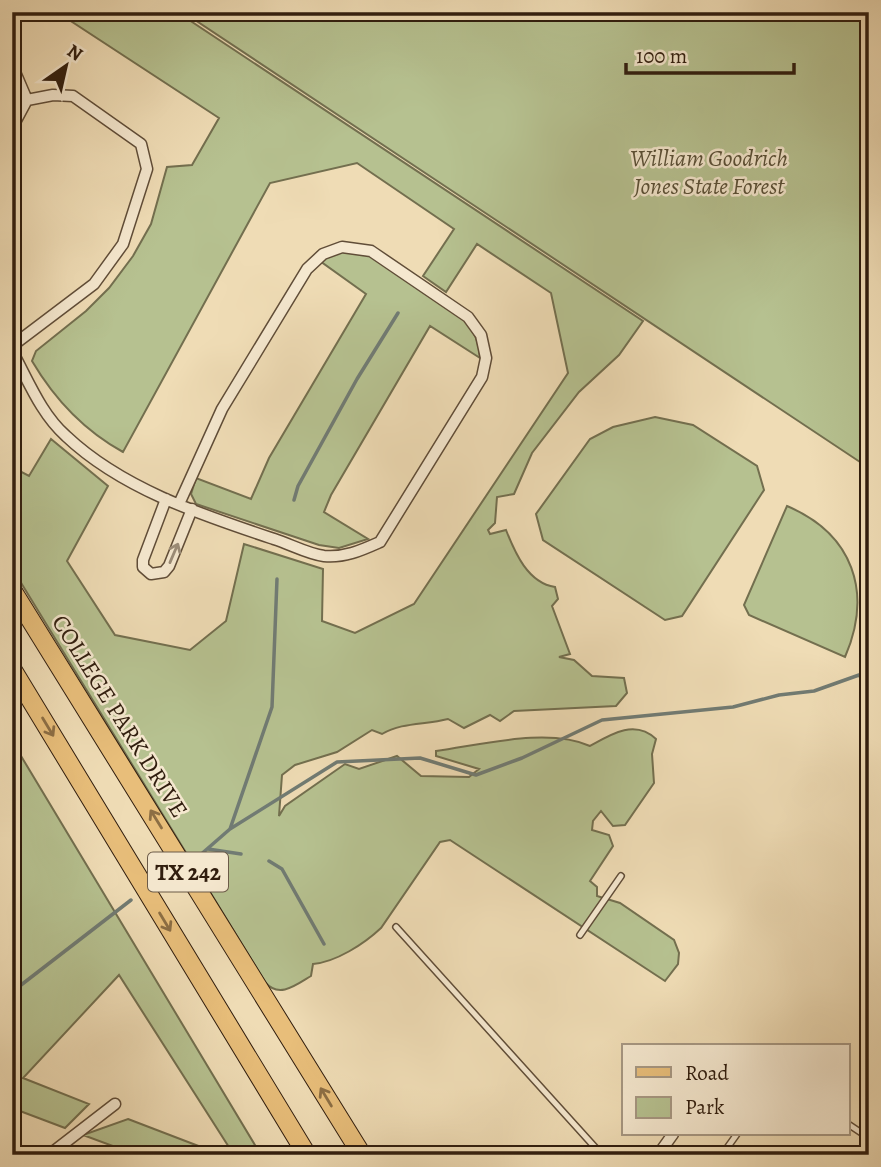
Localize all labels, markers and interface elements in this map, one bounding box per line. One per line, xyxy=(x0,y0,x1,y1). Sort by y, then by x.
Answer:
north arrow xyxy=(32,32,102,102)
scale bar xyxy=(626,32,794,76)
text: N xyxy=(62,38,88,67)
text: 100 m xyxy=(636,42,687,70)
park label: William Goodrich Jones State Forest xyxy=(630,142,788,202)
one-way arrow xyxy=(168,543,181,565)
street label: COLLEGE PARK DRIVE xyxy=(45,608,195,824)
one-way arrow xyxy=(41,717,55,737)
one-way arrow xyxy=(148,810,162,830)
road number: TX 242 xyxy=(148,852,228,892)
one-way arrow xyxy=(158,912,173,931)
legend xyxy=(622,1044,850,1136)
text: Road xyxy=(685,1059,729,1087)
one-way arrow xyxy=(319,1087,333,1107)
text: Park xyxy=(685,1093,725,1121)

